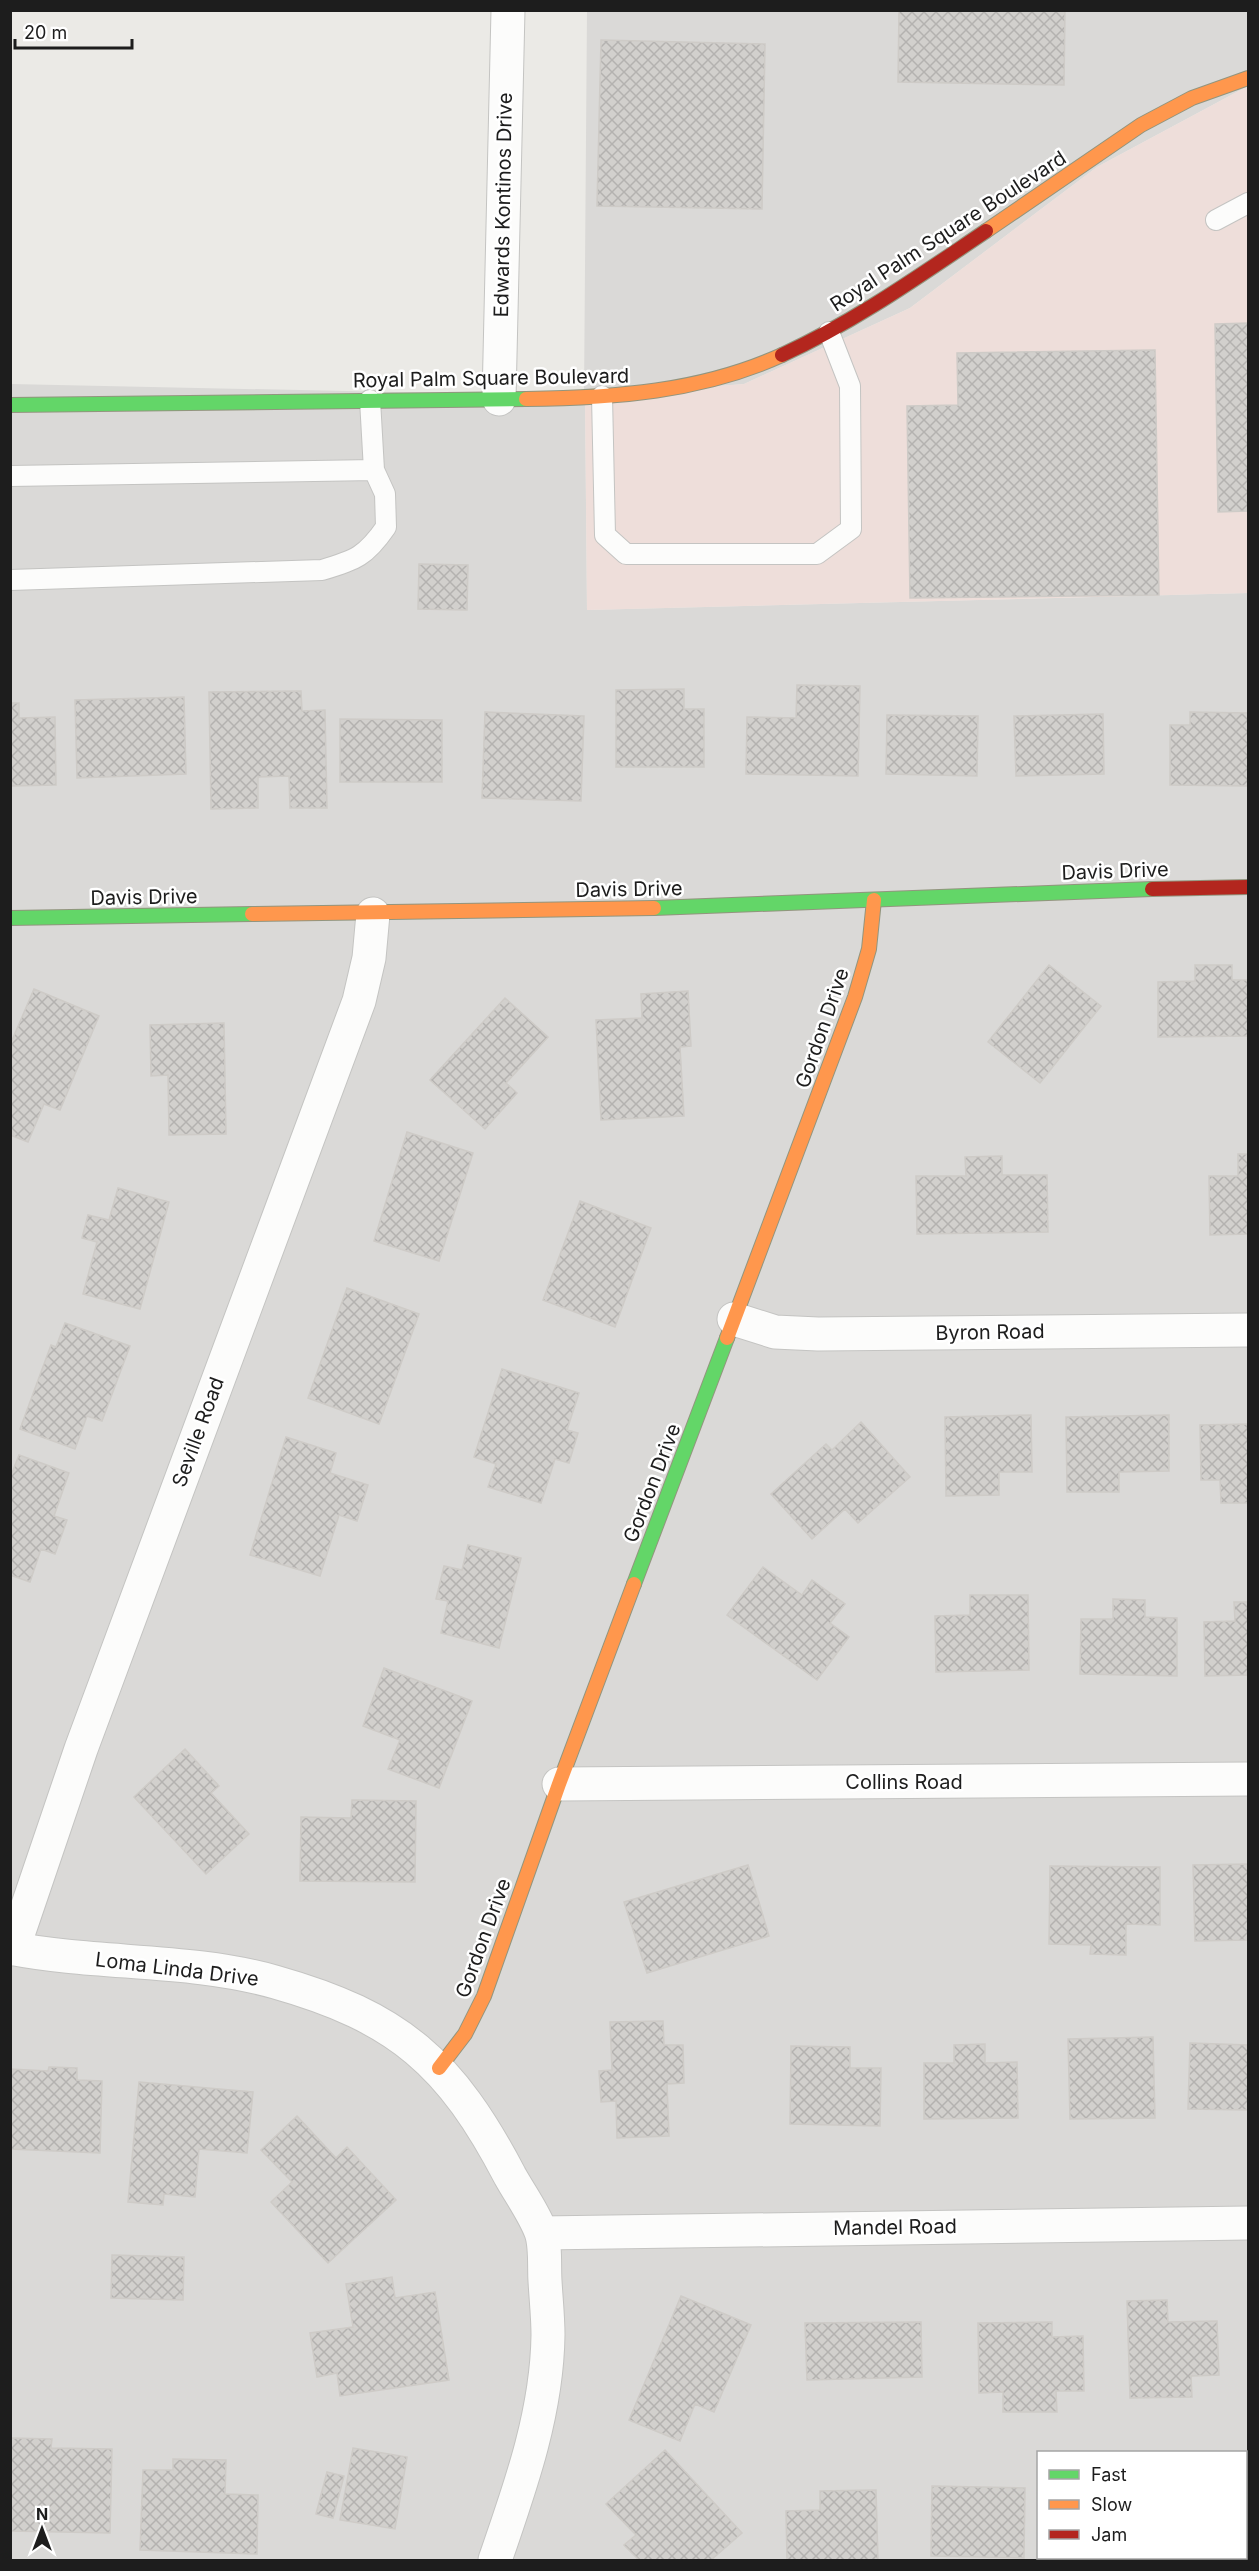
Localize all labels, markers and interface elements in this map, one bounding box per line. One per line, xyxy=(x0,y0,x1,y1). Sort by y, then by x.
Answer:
scale bar xyxy=(15,12,132,50)
text: 20 m xyxy=(24,22,67,43)
street label: Edwards Kontinos Drive xyxy=(489,92,517,318)
street label: Royal Palm Square Boulevard xyxy=(826,146,1070,316)
street label: Royal Palm Square Boulevard xyxy=(353,364,629,392)
street label: Davis Drive xyxy=(1061,857,1169,885)
street label: Davis Drive xyxy=(575,876,683,902)
street label: Davis Drive xyxy=(90,884,198,910)
street label: Gordon Drive xyxy=(790,965,854,1091)
street label: Byron Road xyxy=(935,1319,1045,1345)
street label: Seville Road xyxy=(167,1374,229,1490)
street label: Gordon Drive xyxy=(618,1420,686,1546)
street label: Collins Road xyxy=(845,1770,963,1794)
street label: Gordon Drive xyxy=(450,1875,516,2001)
street label: Loma Linda Drive xyxy=(94,1947,260,1991)
street label: Mandel Road xyxy=(833,2214,957,2240)
legend xyxy=(1037,2451,1247,2559)
text: Fast xyxy=(1091,2464,1127,2485)
text: Slow xyxy=(1091,2494,1132,2515)
north arrow xyxy=(12,2499,72,2559)
text: N xyxy=(36,2504,48,2524)
text: Jam xyxy=(1091,2524,1127,2545)

